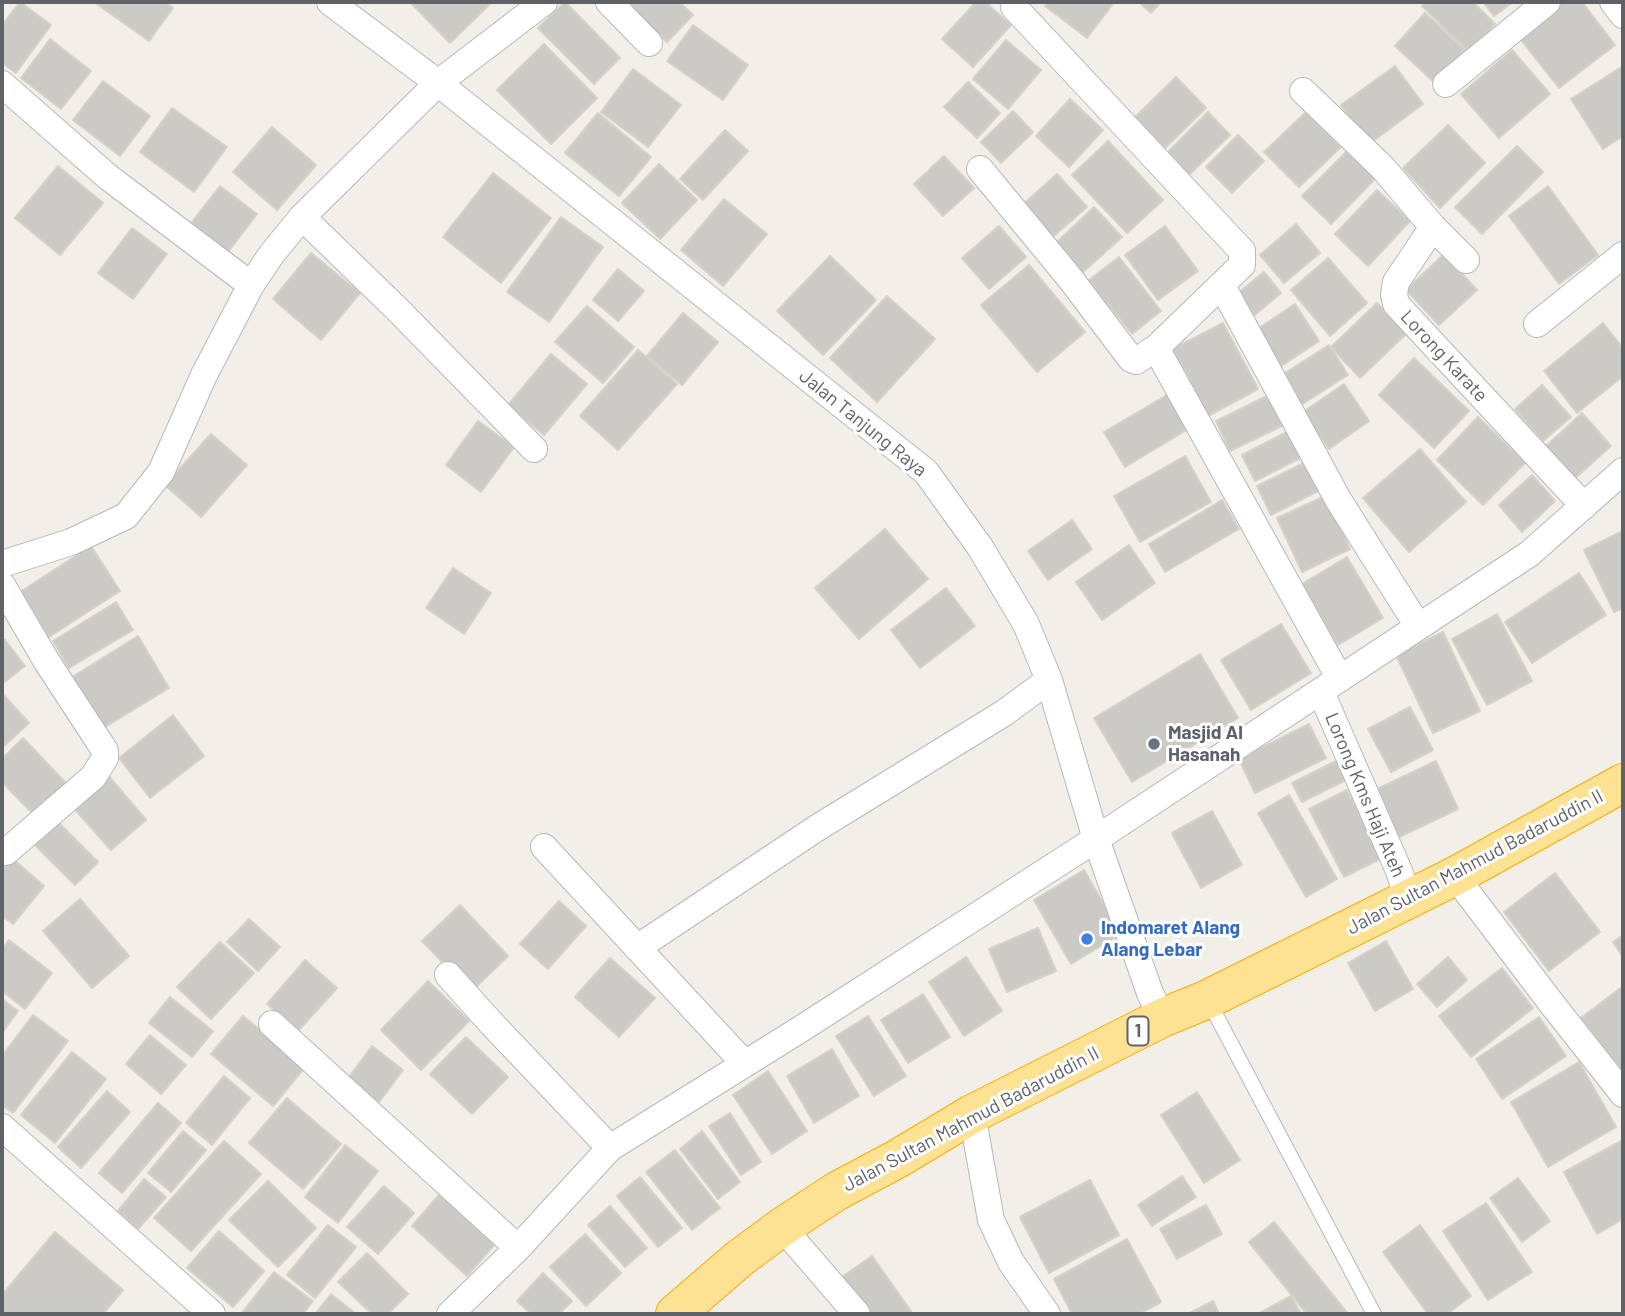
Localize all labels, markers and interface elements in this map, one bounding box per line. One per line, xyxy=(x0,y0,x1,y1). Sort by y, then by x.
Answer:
street label: Lorong Karate xyxy=(1396,305,1492,407)
street label: Jalan Tanjung Raya xyxy=(795,364,931,482)
street label: Lorong Kms Haji Ateh xyxy=(1320,709,1410,881)
place label: Masjid Al Hasanah xyxy=(1168,722,1243,766)
marker: Masjid Al Hasanah xyxy=(1146,736,1162,752)
street label: Jalan Sultan Mahmud Badaruddin II xyxy=(1343,785,1607,939)
place label: Indomaret Alang Alang Lebar xyxy=(1101,917,1240,961)
marker: Indomaret Alang Alang Lebar xyxy=(1079,931,1095,947)
road number: 1 xyxy=(1128,1016,1148,1046)
street label: Jalan Sultan Mahmud Badaruddin II xyxy=(839,1042,1103,1196)

